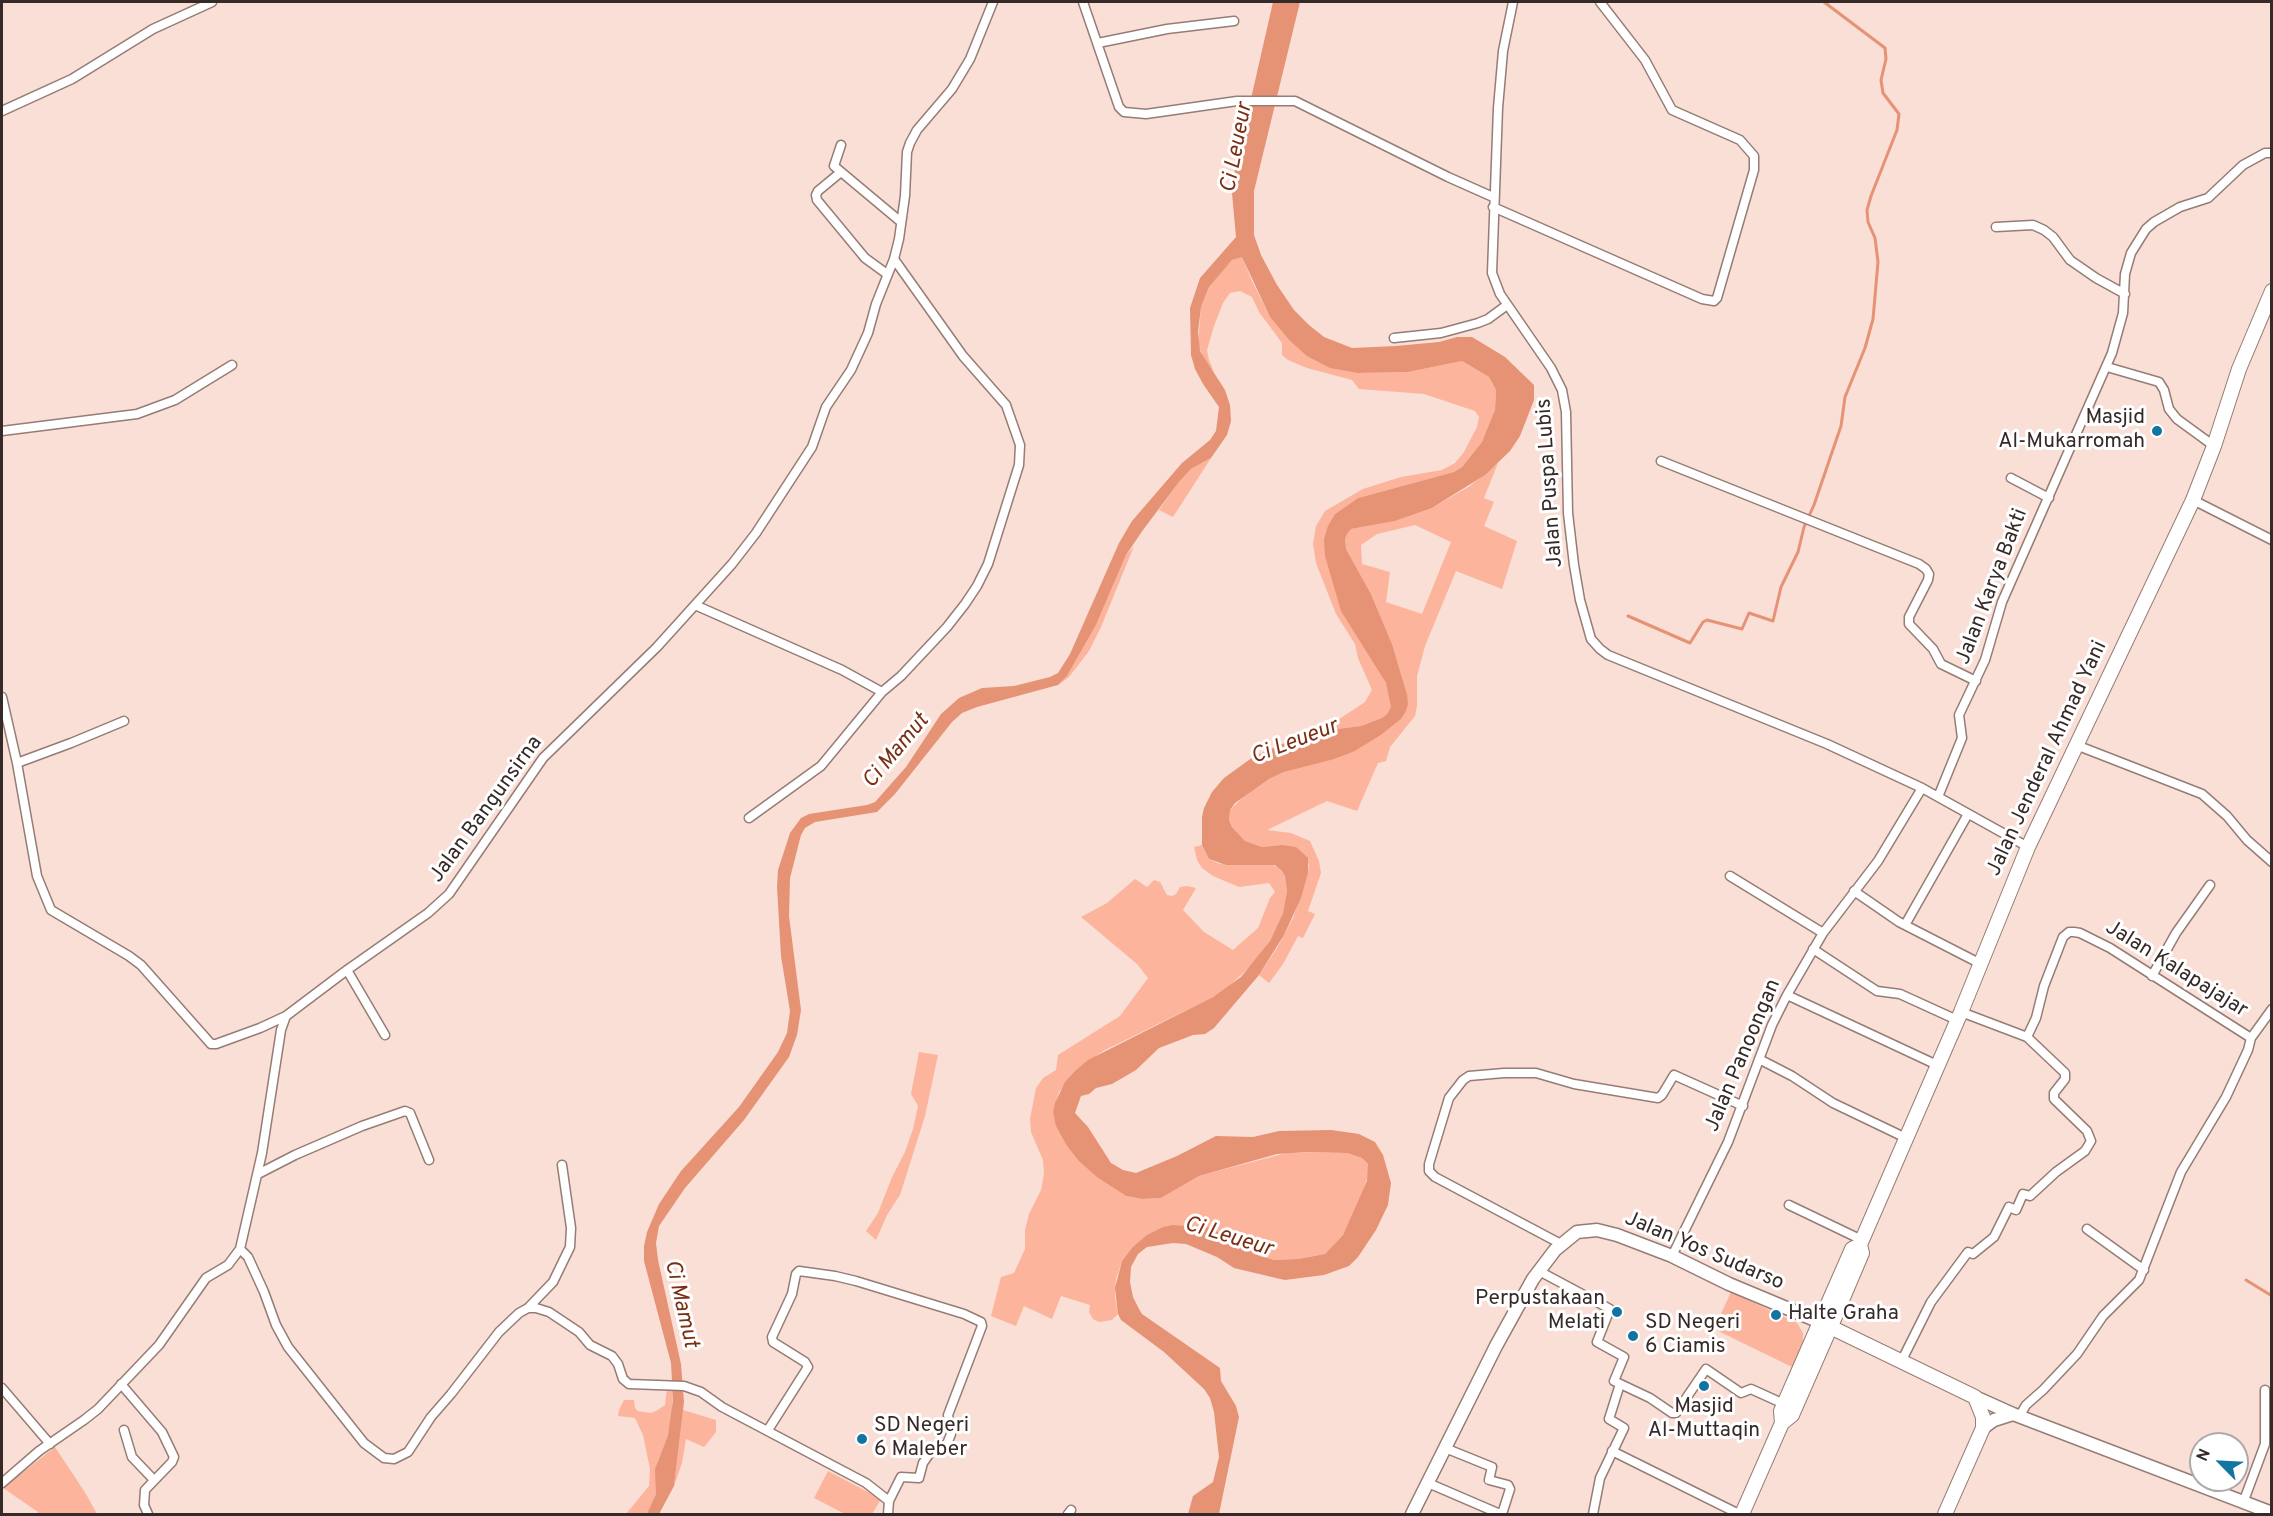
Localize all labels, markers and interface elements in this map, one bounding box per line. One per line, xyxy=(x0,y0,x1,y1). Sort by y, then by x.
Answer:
water label: Ci Leueur xyxy=(1216,101,1260,195)
street label: Jalan Puspa Lubis xyxy=(1533,398,1569,568)
place label: Masjid Al-Mukarromah xyxy=(1998,406,2145,456)
marker: Masjid Al-Mukarromah xyxy=(2150,424,2164,438)
street label: Jalan Karya Bakti xyxy=(1952,506,2034,668)
street label: Jalan Jenderal Ahmad Yani xyxy=(1982,637,2114,881)
water label: Ci Mamut xyxy=(858,709,936,795)
water label: Ci Leueur xyxy=(1248,714,1342,772)
street label: Jalan Bangunsirna xyxy=(425,732,549,888)
street label: Jalan Kalapajajar xyxy=(2100,916,2252,1024)
street label: Jalan Panoongan xyxy=(1701,976,1787,1136)
street label: Jalan Yos Sudarso xyxy=(1621,1207,1787,1297)
water label: Ci Leueur xyxy=(1181,1212,1275,1264)
water label: Ci Mamut xyxy=(657,1257,703,1351)
place label: Perpustakaan Melati xyxy=(1475,1287,1605,1337)
place label: Halte Graha xyxy=(1788,1302,1899,1328)
marker: Perpustakaan Melati xyxy=(1610,1305,1624,1319)
marker: Halte Graha xyxy=(1769,1308,1783,1322)
place label: SD Negeri 6 Ciamis xyxy=(1645,1311,1740,1361)
marker: SD Negeri 6 Ciamis xyxy=(1626,1329,1640,1343)
marker: Masjid Al-Muttaqin xyxy=(1697,1379,1711,1393)
place label: Masjid Al-Muttaqin xyxy=(1648,1395,1760,1445)
place label: SD Negeri 6 Maleber xyxy=(874,1414,969,1464)
marker: SD Negeri 6 Maleber xyxy=(855,1432,869,1446)
north arrow xyxy=(2189,1432,2249,1492)
text: N xyxy=(2193,1446,2216,1465)

